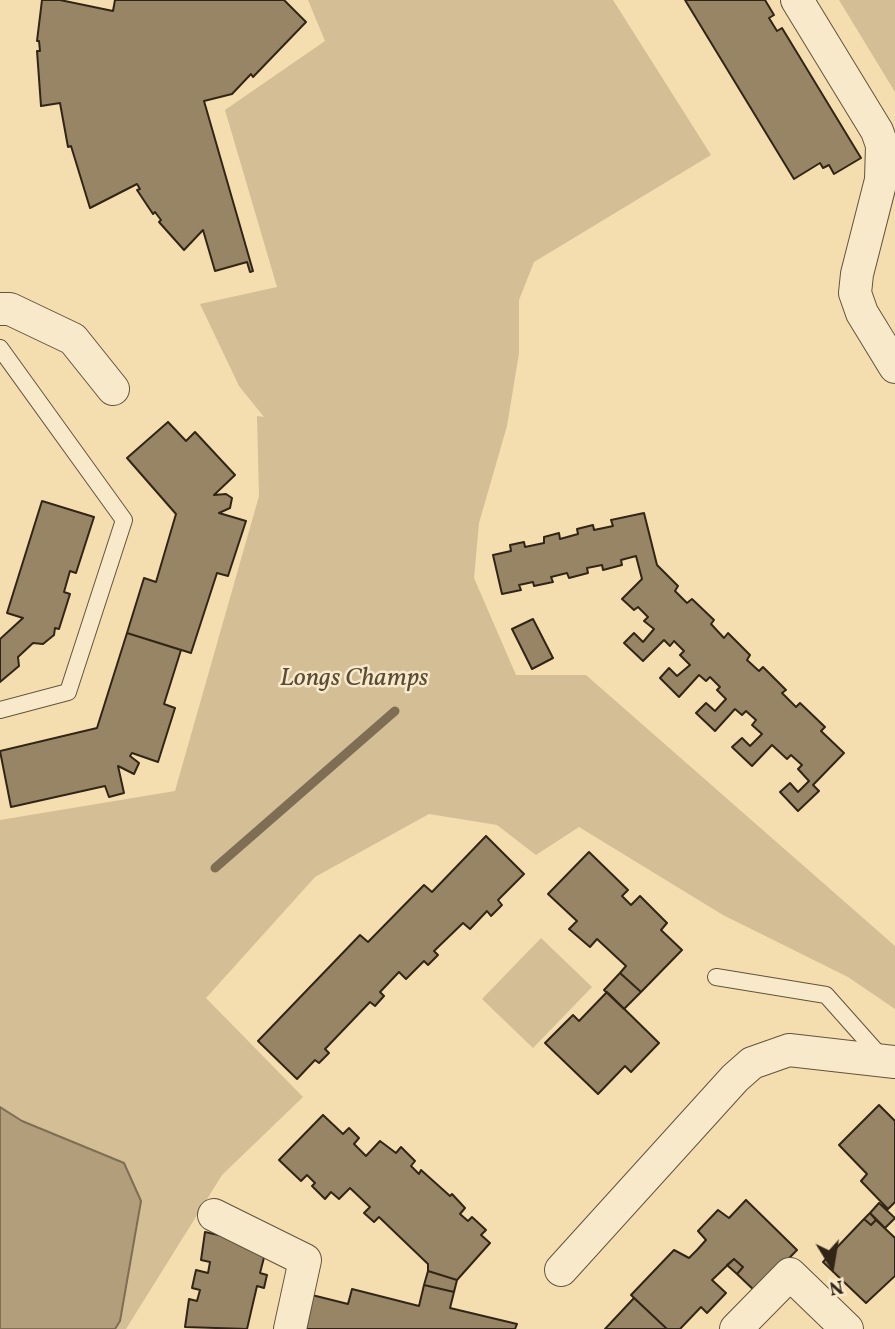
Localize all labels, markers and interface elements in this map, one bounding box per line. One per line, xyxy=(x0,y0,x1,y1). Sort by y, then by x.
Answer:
park label: Longs Champs xyxy=(280,664,428,696)
north arrow xyxy=(797,1231,867,1301)
text: N xyxy=(827,1273,845,1301)

